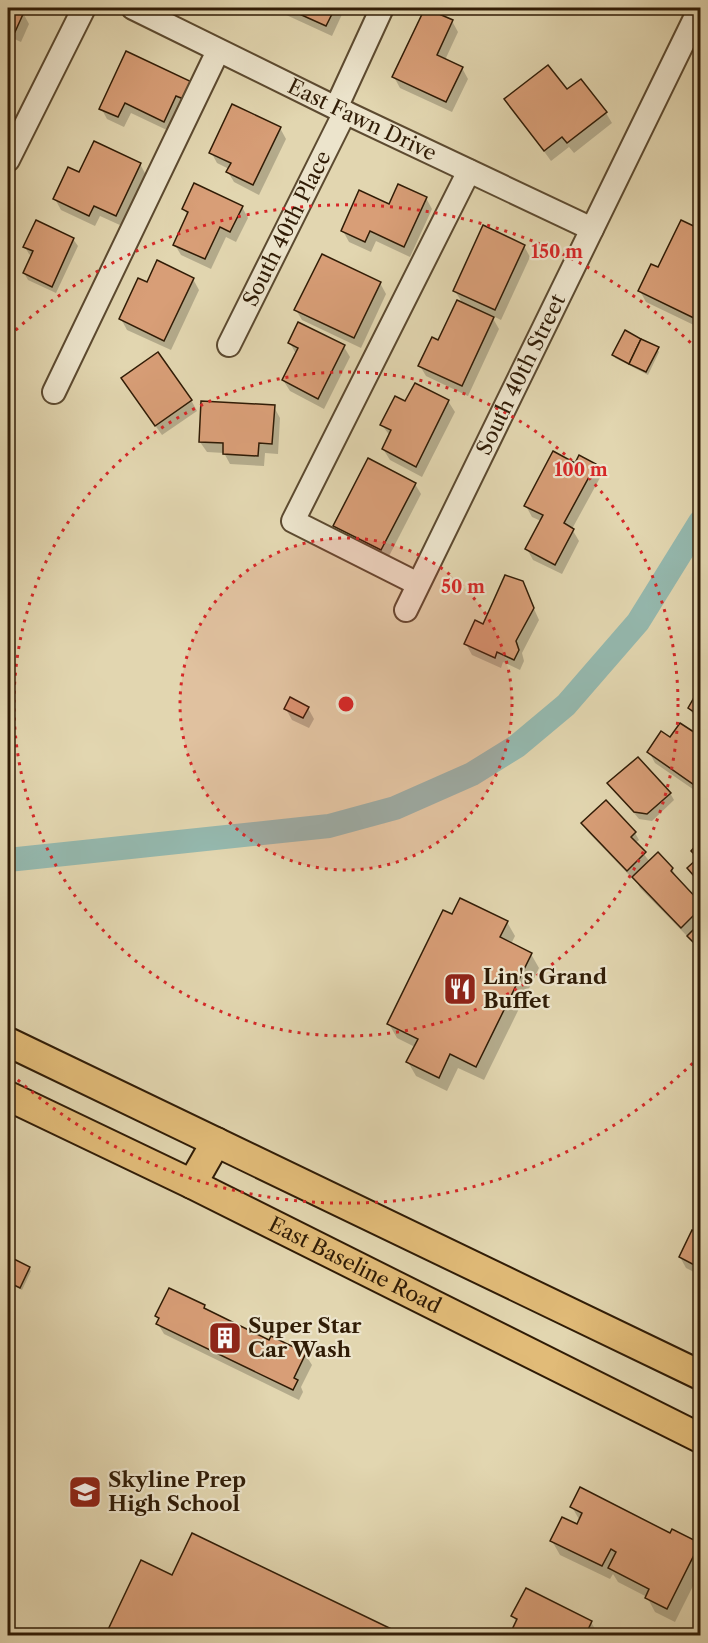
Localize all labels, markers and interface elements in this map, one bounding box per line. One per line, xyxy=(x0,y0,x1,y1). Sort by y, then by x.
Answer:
street label: East Fawn Drive xyxy=(284,73,441,166)
street label: South 40th Place xyxy=(237,147,336,310)
text: 150 m xyxy=(531,241,583,263)
street label: South 40th Street xyxy=(471,289,571,459)
text: 100 m xyxy=(554,459,608,481)
text: 50 m xyxy=(441,576,485,598)
centre of rings xyxy=(336,694,356,714)
place label: Lin's Grand Buffet xyxy=(483,964,607,1013)
restaurant icon: Lin's Grand Buffet xyxy=(442,971,478,1007)
street label: East Baseline Road xyxy=(265,1211,446,1319)
place label: Super Star Car Wash xyxy=(248,1313,362,1362)
building icon: Super Star Car Wash xyxy=(207,1320,243,1356)
place label: Skyline Prep High School xyxy=(108,1467,246,1516)
school or university icon: Skyline Prep High School xyxy=(67,1474,103,1510)

